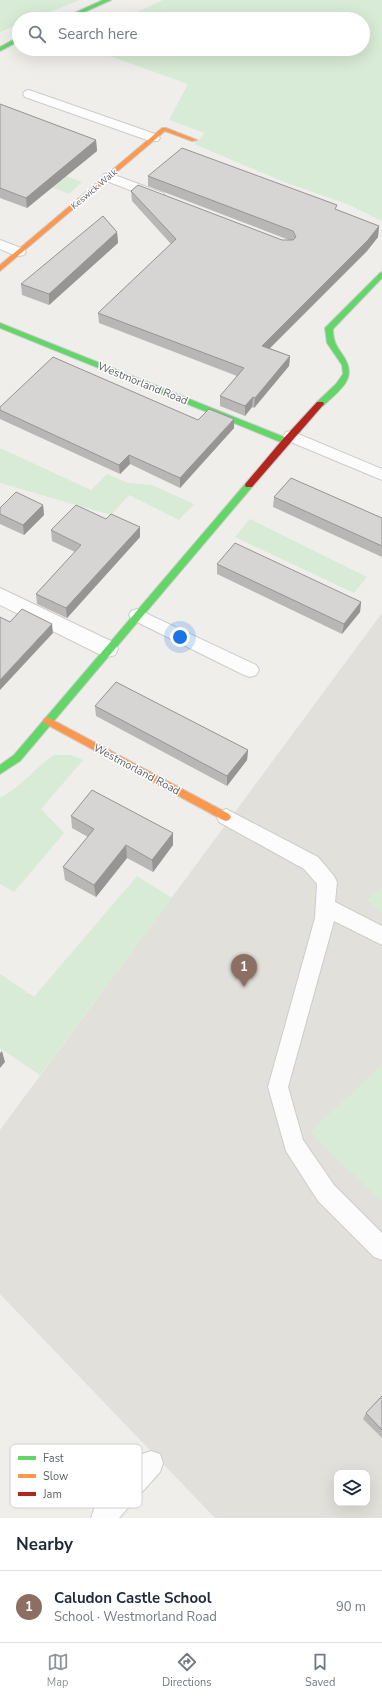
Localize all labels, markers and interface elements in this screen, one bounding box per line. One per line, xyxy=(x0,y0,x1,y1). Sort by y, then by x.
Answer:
search box xyxy=(12,12,370,56)
icon: search xyxy=(26,23,48,45)
text: Search here xyxy=(58,24,138,44)
street label: Keswick Walk xyxy=(68,166,120,212)
street label: Westmorland Road xyxy=(95,359,190,408)
your location xyxy=(170,627,190,647)
street label: Westmorland Road xyxy=(91,740,183,799)
pin: 1 xyxy=(231,954,257,987)
legend xyxy=(10,1444,142,1508)
text: Fast xyxy=(43,1451,64,1466)
text: Slow xyxy=(43,1469,68,1484)
map controls xyxy=(334,1470,370,1506)
button: layers xyxy=(334,1470,370,1506)
text: Jam xyxy=(42,1487,62,1502)
text: Nearby xyxy=(16,1533,73,1556)
text: Caludon Castle School xyxy=(54,1588,211,1608)
text: 1 xyxy=(25,1598,33,1616)
text: 90 m xyxy=(336,1598,366,1616)
text: School · Westmorland Road xyxy=(54,1608,217,1626)
tab: Map xyxy=(47,1651,69,1690)
tab: Directions xyxy=(162,1651,212,1690)
tab: Saved xyxy=(305,1651,335,1690)

